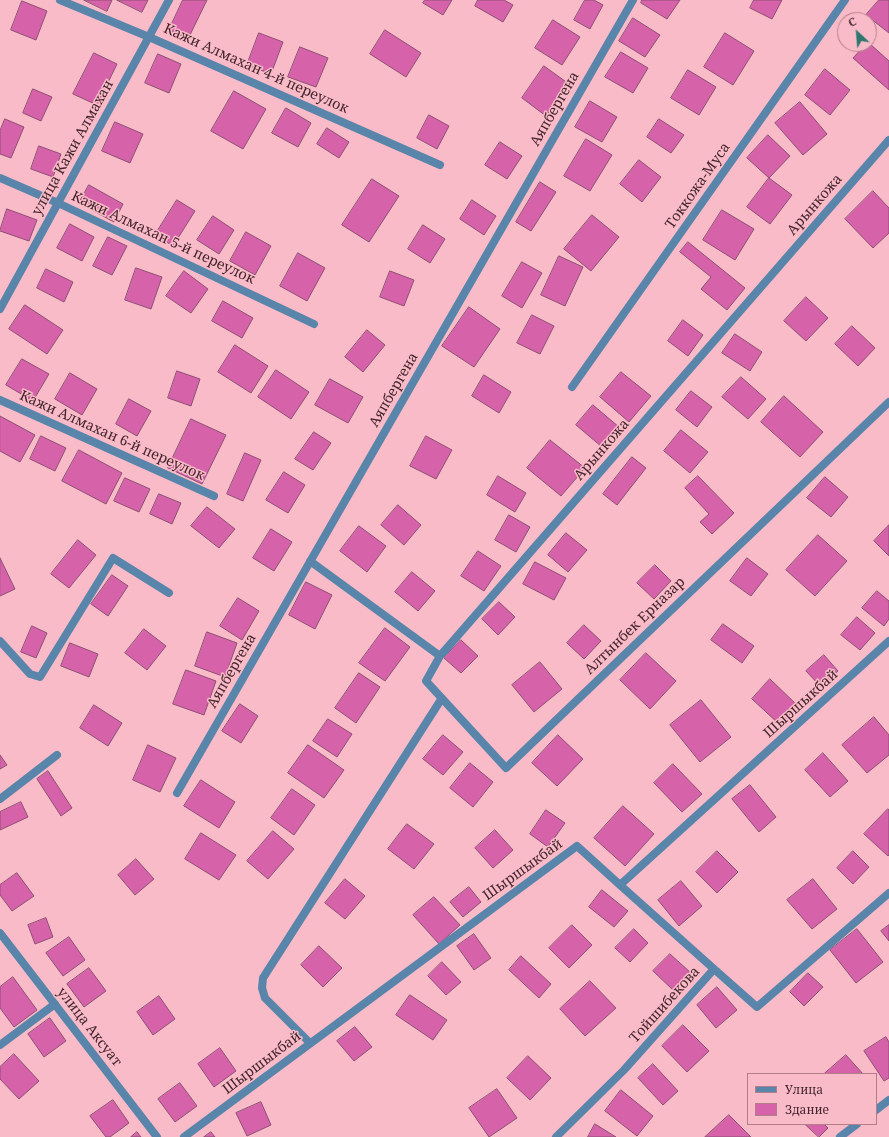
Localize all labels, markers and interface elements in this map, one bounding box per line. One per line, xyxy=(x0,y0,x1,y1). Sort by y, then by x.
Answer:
north arrow xyxy=(837,12,877,52)
text: С xyxy=(845,13,859,30)
street label: Кажи Алмахан 4-й переулок xyxy=(161,21,351,117)
street label: Аяпбергена xyxy=(527,69,583,149)
street label: улица Кажи Алмахан xyxy=(29,77,117,219)
street label: Токкожа-Муса xyxy=(662,140,734,232)
street label: Арынкожа xyxy=(784,171,846,239)
street label: Кажи Алмахан 5-й переулок xyxy=(69,188,257,288)
street label: Аяпбергена xyxy=(366,350,422,430)
street label: Кажи Алмахан 6-й переулок xyxy=(17,388,207,484)
street label: Арынкожа xyxy=(571,416,633,484)
street label: Алтынбек Ерназар xyxy=(581,574,689,678)
street label: Аяпбергена xyxy=(204,631,260,711)
street label: Шыршыкбай xyxy=(760,666,842,742)
street label: Шыршыкбай xyxy=(480,836,566,904)
street label: Тойшибекова xyxy=(626,963,704,1047)
street label: улица Аксуат xyxy=(53,984,125,1070)
street label: Шыршыкбай xyxy=(219,1028,305,1098)
legend xyxy=(747,1073,877,1125)
text: Улица xyxy=(785,1081,823,1098)
text: Здание xyxy=(785,1101,829,1118)

